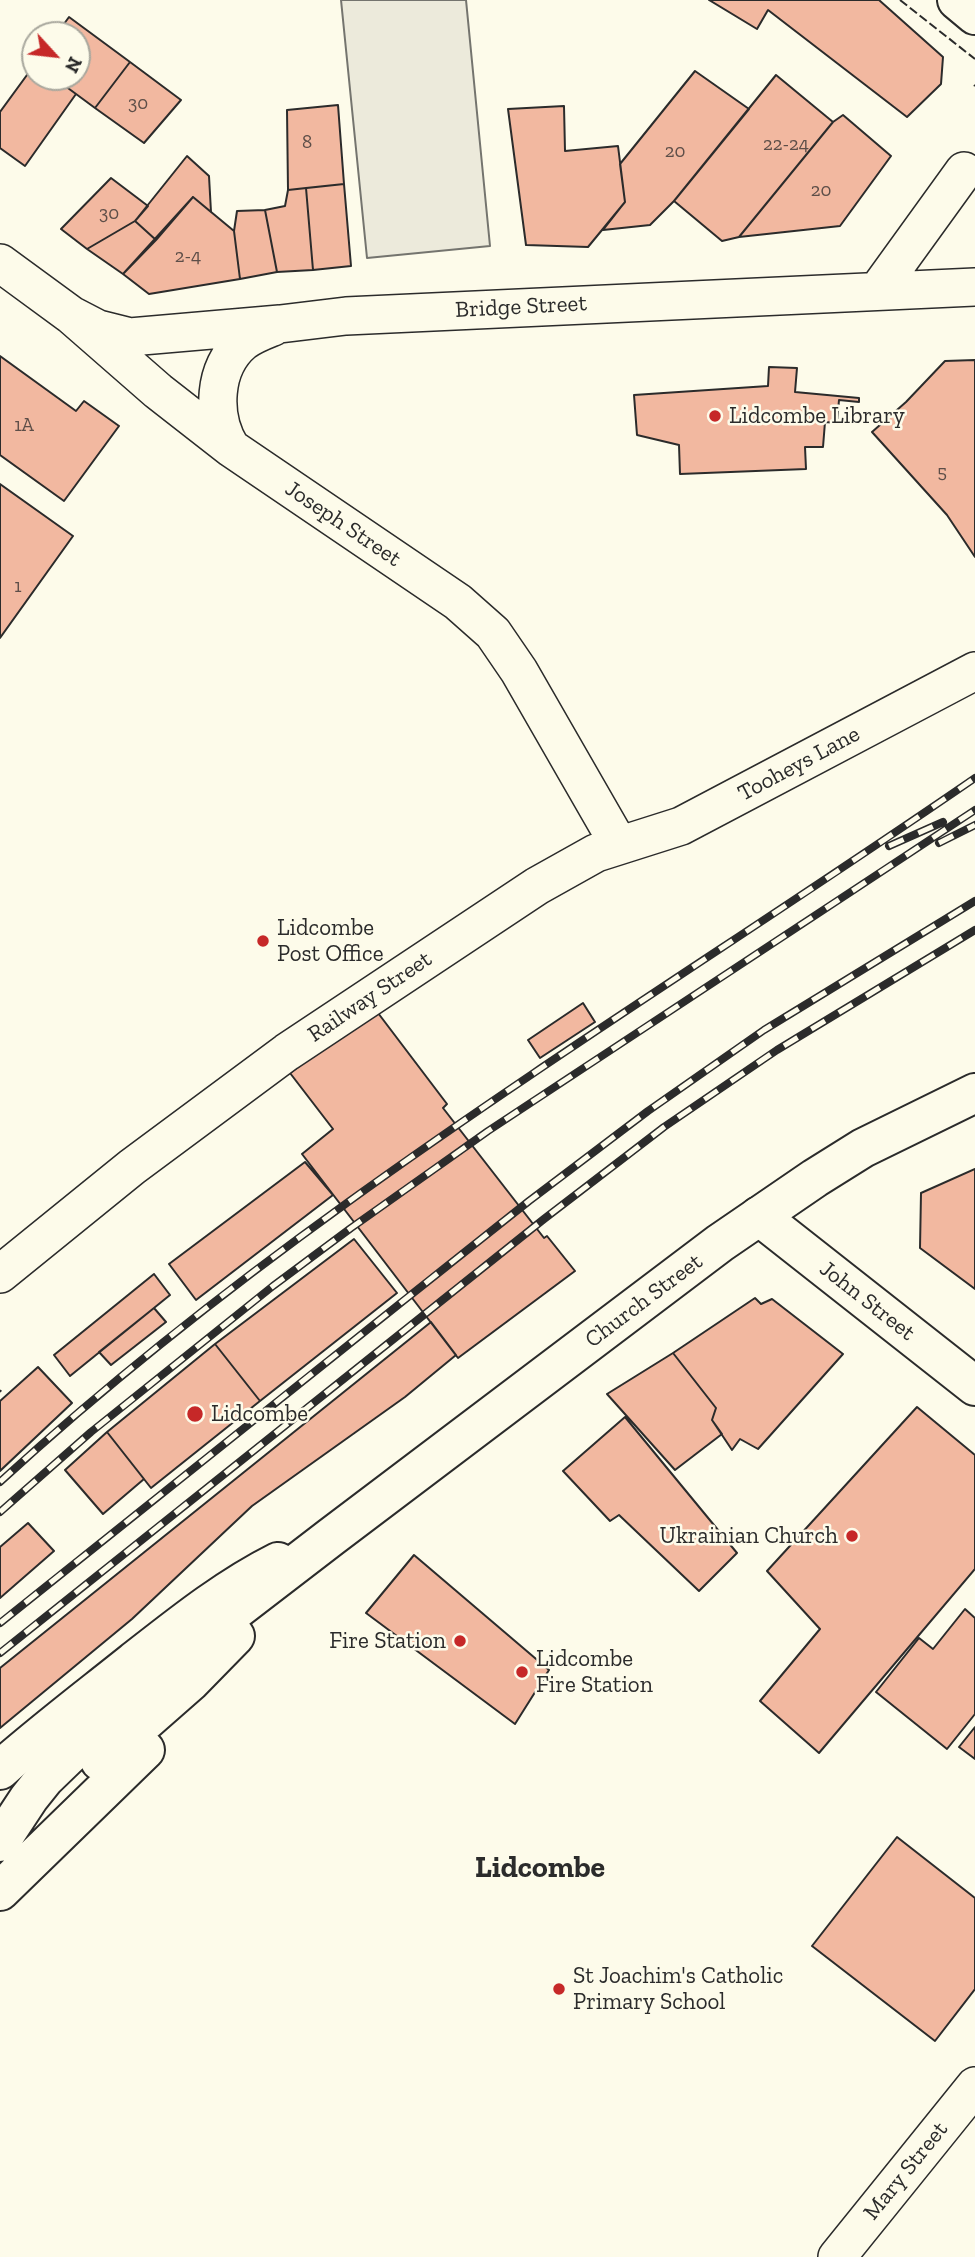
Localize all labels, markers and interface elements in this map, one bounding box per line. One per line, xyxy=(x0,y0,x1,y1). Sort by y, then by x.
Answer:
north arrow xyxy=(21,21,91,91)
text: N xyxy=(60,53,87,77)
house number: 30 xyxy=(128,93,148,115)
house number: 8 xyxy=(302,132,312,154)
house number: 22-24 xyxy=(763,134,809,156)
house number: 20 xyxy=(665,141,685,163)
house number: 20 xyxy=(811,180,831,202)
house number: 30 xyxy=(99,203,119,225)
house number: 2-4 xyxy=(175,246,201,268)
street label: Bridge Street xyxy=(454,290,588,324)
place label: Lidcombe Library xyxy=(729,402,905,430)
marker: Lidcombe Library xyxy=(707,408,723,424)
house number: 1A xyxy=(14,415,34,437)
house number: 5 xyxy=(937,462,947,484)
street label: Joseph Street xyxy=(280,475,406,573)
house number: 1 xyxy=(14,576,22,598)
street label: Tooheys Lane xyxy=(733,720,865,808)
place label: Lidcombe Post Office xyxy=(277,914,383,968)
marker: Lidcombe Post Office xyxy=(255,933,271,949)
street label: Railway Street xyxy=(303,945,437,1049)
street label: Church Street xyxy=(580,1248,708,1354)
street label: John Street xyxy=(814,1255,920,1347)
place label: Lidcombe xyxy=(211,1400,308,1428)
marker: Lidcombe xyxy=(185,1404,205,1424)
place label: Ukrainian Church xyxy=(659,1522,838,1550)
marker: Ukrainian Church xyxy=(844,1528,860,1544)
place label: Fire Station xyxy=(329,1627,446,1655)
marker: Fire Station xyxy=(452,1633,468,1649)
place label: Lidcombe Fire Station xyxy=(536,1645,653,1699)
marker: Lidcombe Fire Station xyxy=(514,1664,530,1680)
district label: Lidcombe xyxy=(475,1850,605,1886)
place label: St Joachim's Catholic Primary School xyxy=(573,1962,783,2016)
marker: St Joachim's Catholic Primary School xyxy=(551,1981,567,1997)
street label: Mary Street xyxy=(858,2116,954,2226)

